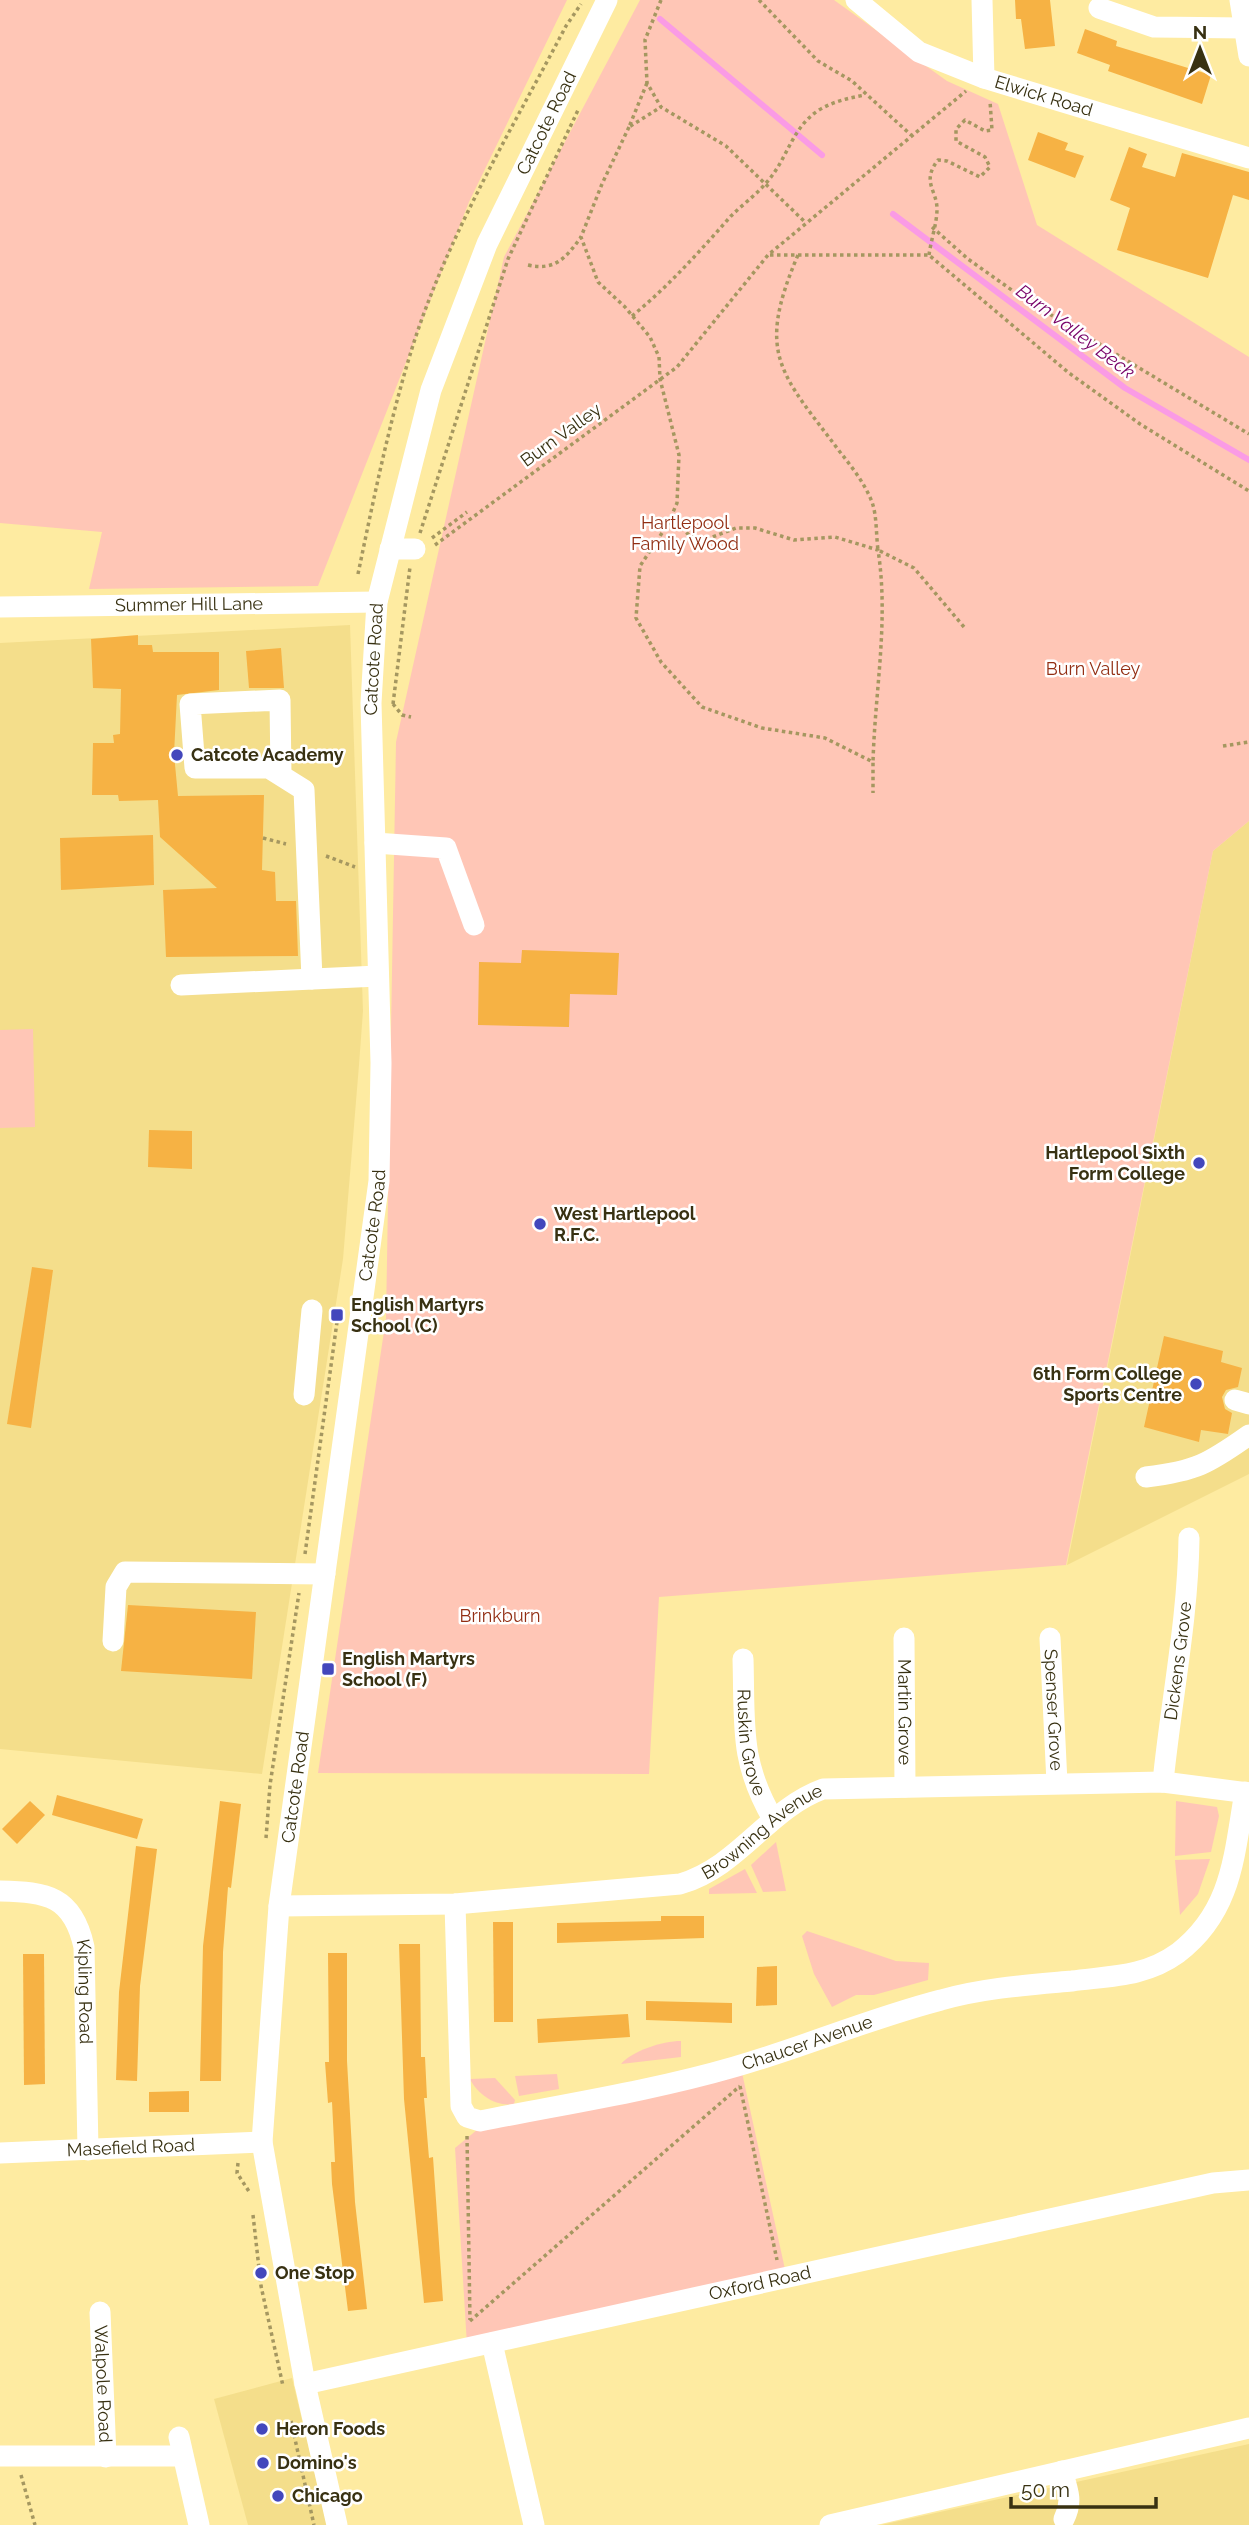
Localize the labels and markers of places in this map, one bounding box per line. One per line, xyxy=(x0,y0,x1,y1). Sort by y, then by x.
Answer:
place label: Catcote Academy xyxy=(191,744,344,765)
marker: Catcote Academy xyxy=(169,747,185,763)
place label: Hartlepool Sixth Form College xyxy=(1045,1142,1185,1184)
marker: Hartlepool Sixth Form College xyxy=(1191,1155,1207,1171)
place label: West Hartlepool R.F.C. xyxy=(554,1203,696,1245)
marker: West Hartlepool R.F.C. xyxy=(532,1216,548,1232)
place label: English Martyrs School (C) xyxy=(351,1294,484,1336)
marker: English Martyrs School (C) xyxy=(329,1307,345,1323)
place label: 6th Form College Sports Centre xyxy=(1033,1363,1182,1405)
marker: 6th Form College Sports Centre xyxy=(1188,1376,1204,1392)
place label: English Martyrs School (F) xyxy=(342,1648,475,1690)
marker: English Martyrs School (F) xyxy=(320,1661,336,1677)
place label: One Stop xyxy=(275,2262,354,2283)
marker: One Stop xyxy=(253,2265,269,2281)
place label: Heron Foods xyxy=(276,2418,385,2439)
marker: Heron Foods xyxy=(254,2421,270,2437)
place label: Domino's xyxy=(277,2452,357,2473)
marker: Domino's xyxy=(255,2455,271,2471)
place label: Chicago xyxy=(292,2485,363,2506)
marker: Chicago xyxy=(270,2488,286,2504)

